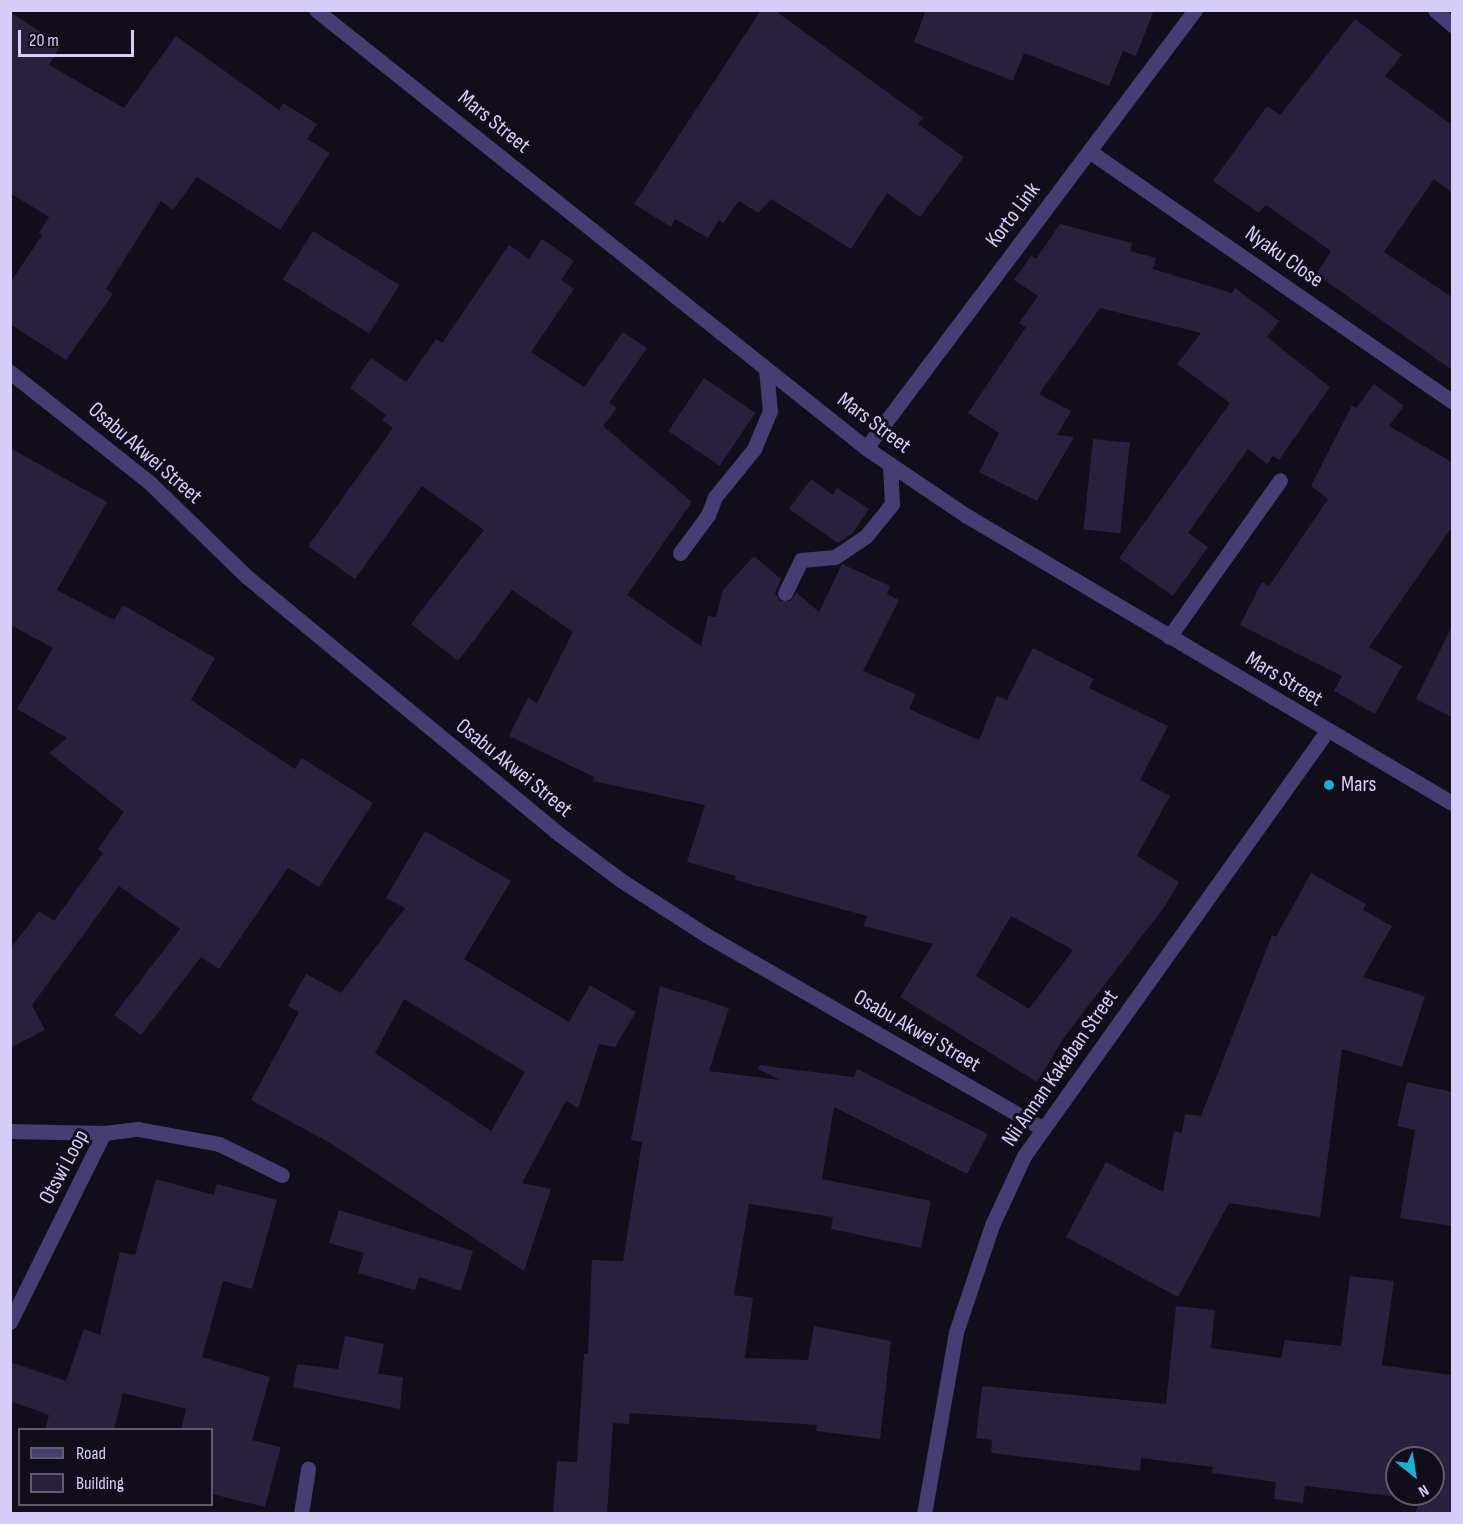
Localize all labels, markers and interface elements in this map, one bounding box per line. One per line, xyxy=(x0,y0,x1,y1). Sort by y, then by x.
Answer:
scale bar xyxy=(21,18,136,56)
text: 20 m xyxy=(29,30,59,51)
street label: Mars Street xyxy=(453,85,535,159)
street label: Korto Link xyxy=(980,177,1046,253)
street label: Nyaku Close xyxy=(1240,220,1328,294)
street label: Mars Street xyxy=(832,387,916,459)
street label: Osabu Akwei Street xyxy=(83,396,207,510)
street label: Mars Street xyxy=(1241,646,1327,712)
street label: Osabu Akwei Street xyxy=(450,713,578,823)
place label: Mars xyxy=(1341,772,1376,798)
marker: Mars xyxy=(1322,778,1336,792)
street label: Osabu Akwei Street xyxy=(849,984,985,1078)
street label: Nii Annan Kakaban Street xyxy=(996,985,1124,1151)
street label: Otswi Loop xyxy=(33,1125,95,1209)
legend xyxy=(18,1428,213,1506)
text: Road xyxy=(76,1443,106,1464)
north arrow xyxy=(1385,1446,1445,1506)
text: Building xyxy=(76,1473,124,1494)
text: N xyxy=(1415,1480,1432,1501)

